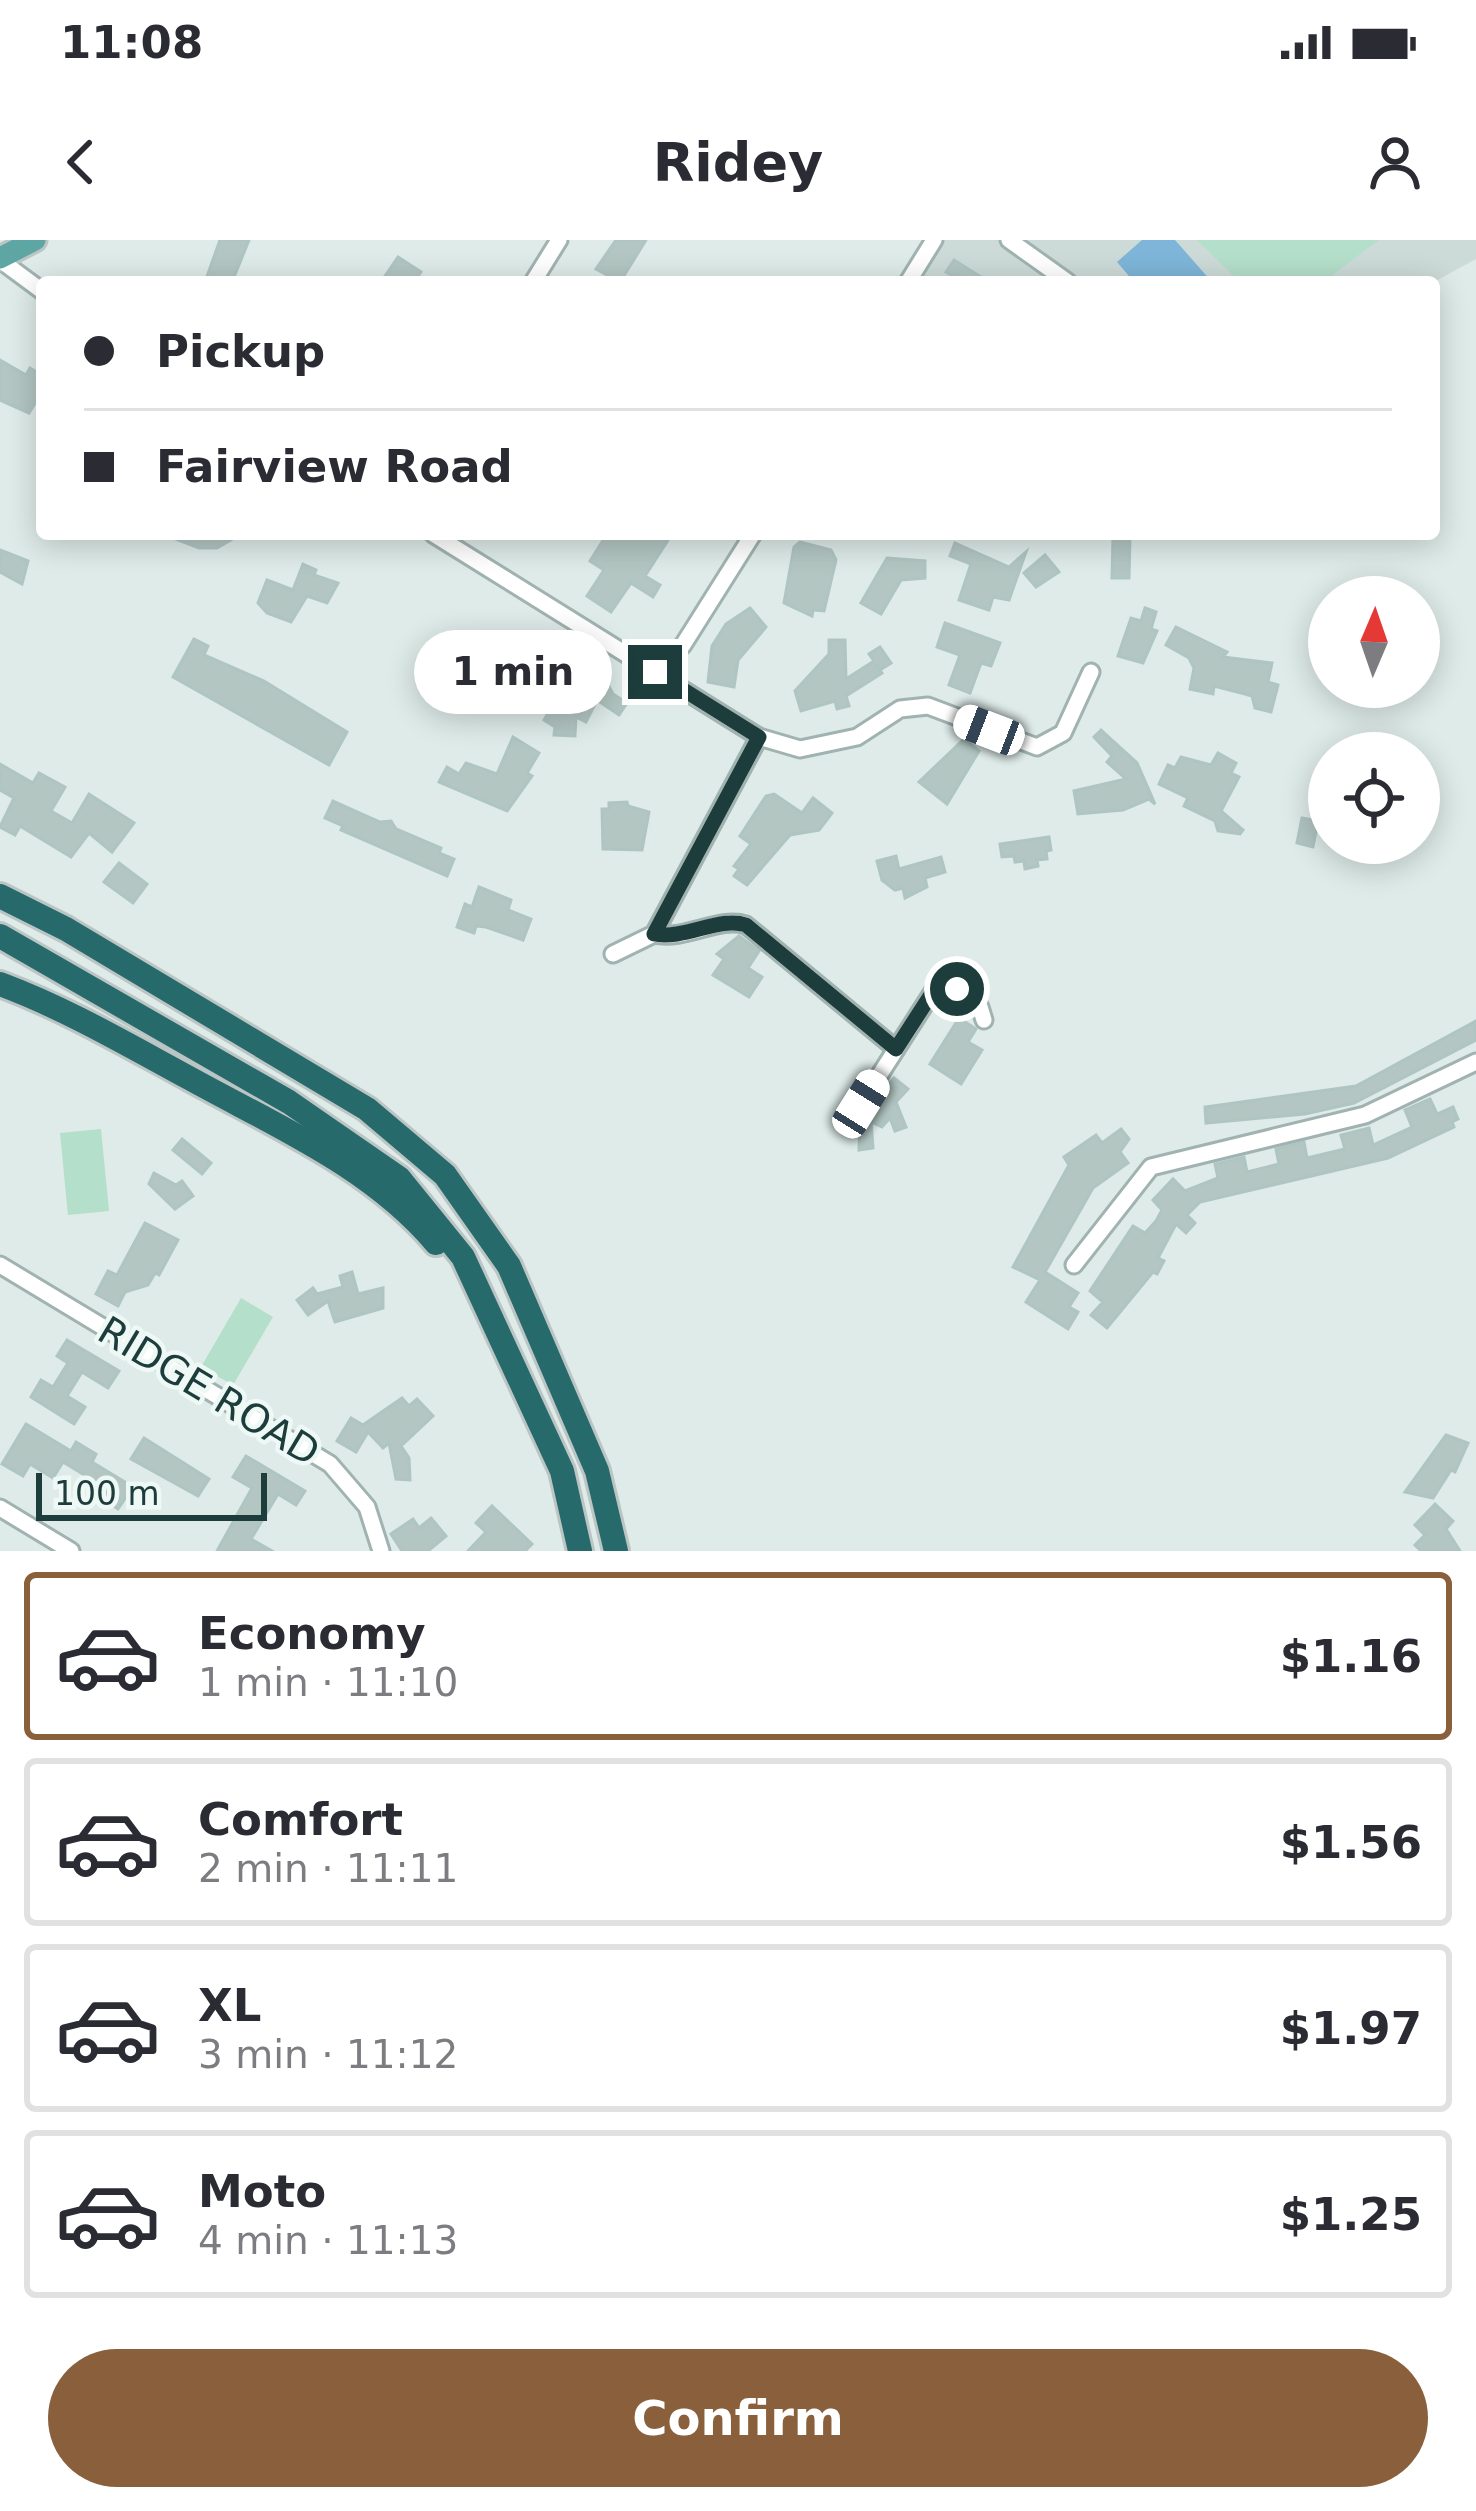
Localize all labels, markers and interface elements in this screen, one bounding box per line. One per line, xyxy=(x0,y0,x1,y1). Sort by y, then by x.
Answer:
text: 11:08 xyxy=(60,16,203,69)
icon: back xyxy=(48,129,114,195)
icon: person xyxy=(1362,129,1428,195)
text: Ridey xyxy=(653,131,823,194)
text: Pickup xyxy=(156,325,325,378)
text: Fairview Road xyxy=(156,440,513,493)
north arrow xyxy=(1308,576,1440,708)
map controls xyxy=(1308,576,1440,864)
callout: 1 min xyxy=(415,630,613,714)
route end xyxy=(628,645,682,699)
text: 1 min xyxy=(452,649,574,694)
car xyxy=(949,700,1029,760)
button: locate xyxy=(1308,732,1440,864)
route start xyxy=(930,962,984,1016)
car xyxy=(827,1064,895,1144)
street label: RIDGE ROAD xyxy=(90,1307,328,1475)
scale bar xyxy=(36,1467,267,1520)
text: 100 m xyxy=(54,1474,160,1513)
icon: car xyxy=(54,1602,162,1710)
text: Economy xyxy=(198,1607,426,1660)
text: $1.16 xyxy=(1280,1630,1422,1683)
text: 1 min · 11:10 xyxy=(198,1660,458,1705)
icon: car xyxy=(54,1788,162,1896)
text: Comfort xyxy=(198,1793,403,1846)
text: $1.56 xyxy=(1280,1816,1422,1869)
text: 2 min · 11:11 xyxy=(198,1846,458,1891)
icon: car xyxy=(54,1974,162,2082)
text: XL xyxy=(198,1979,261,2032)
text: $1.97 xyxy=(1280,2002,1422,2055)
text: 3 min · 11:12 xyxy=(198,2032,458,2077)
icon: car xyxy=(54,2160,162,2268)
text: Moto xyxy=(198,2165,326,2218)
text: $1.25 xyxy=(1280,2188,1422,2241)
text: 4 min · 11:13 xyxy=(198,2218,458,2263)
button: Confirm xyxy=(48,2349,1428,2487)

